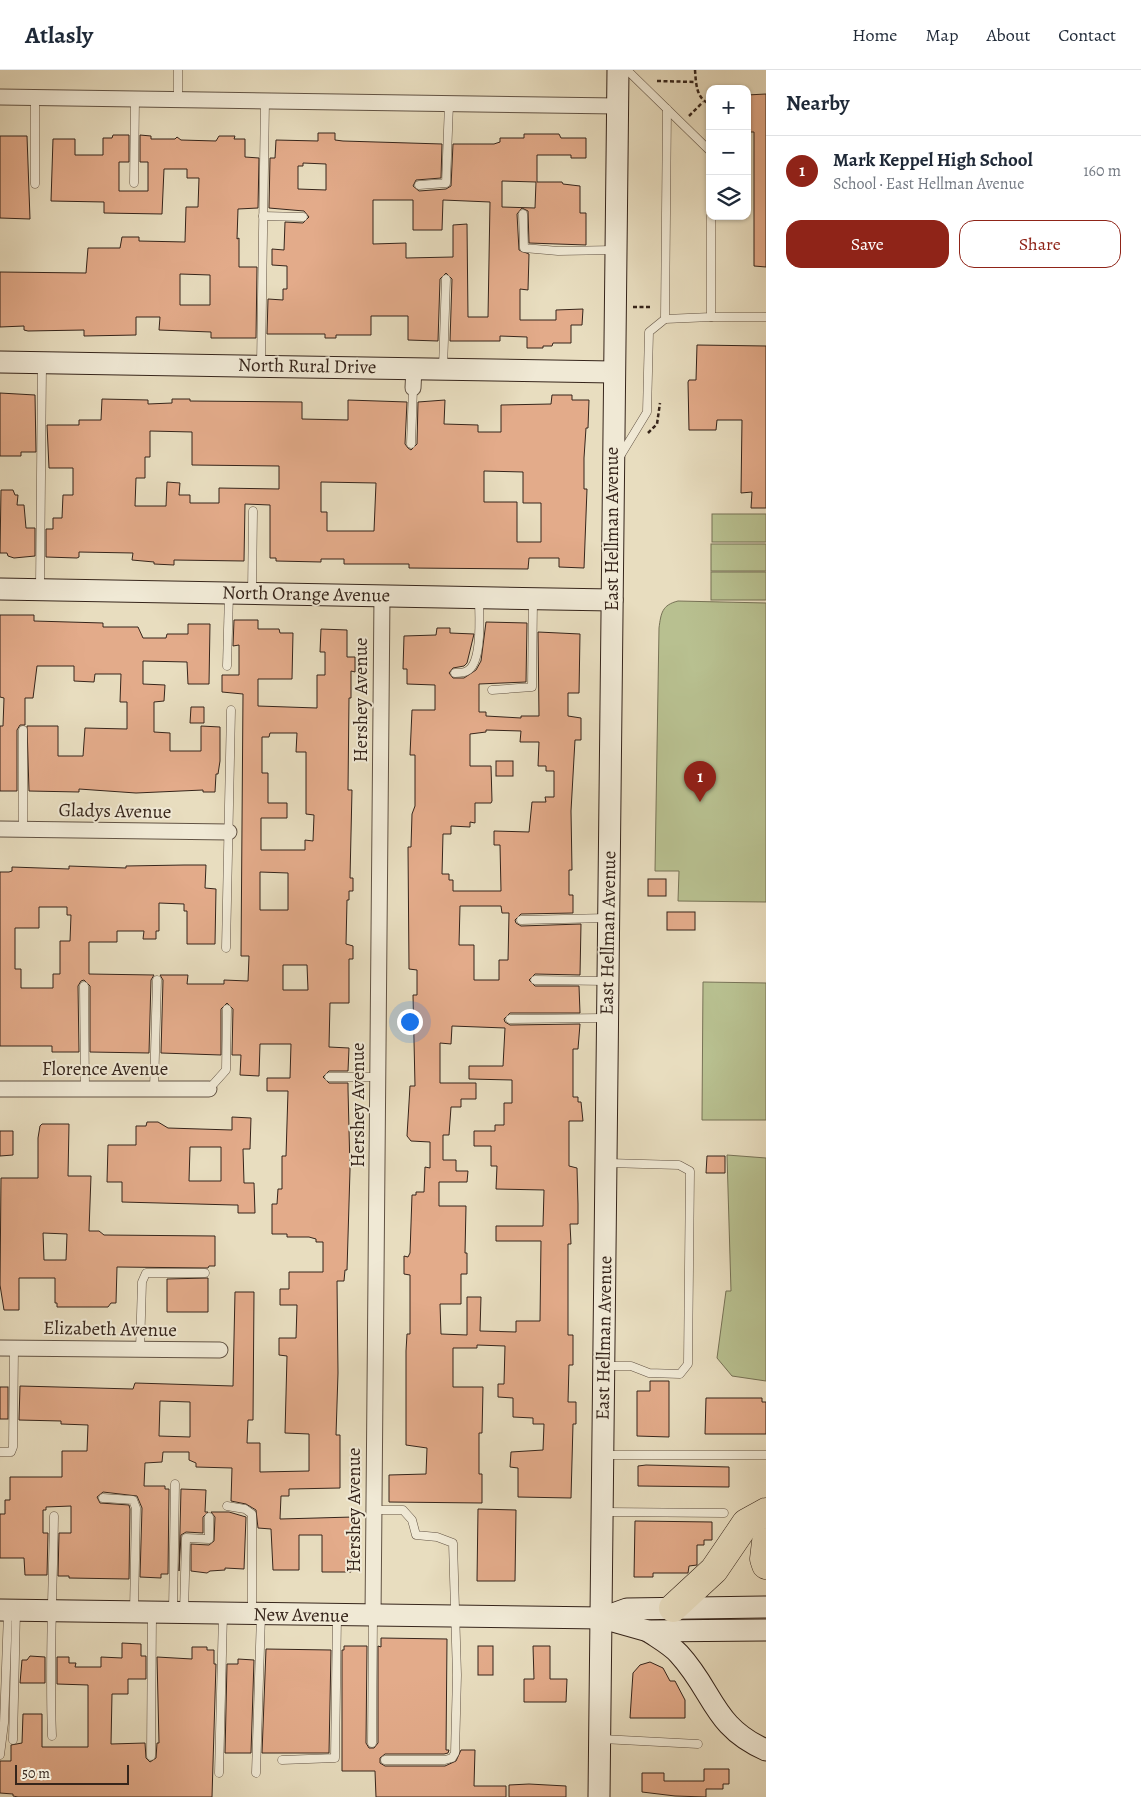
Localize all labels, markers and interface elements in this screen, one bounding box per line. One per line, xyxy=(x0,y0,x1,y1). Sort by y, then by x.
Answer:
text: Atlasly xyxy=(25,19,93,51)
text: Home xyxy=(852,23,897,47)
text: Map xyxy=(925,23,958,47)
text: About xyxy=(986,23,1030,47)
text: Contact xyxy=(1058,23,1116,47)
map controls xyxy=(706,85,751,220)
button: + xyxy=(706,85,751,130)
text: Nearby xyxy=(786,89,849,117)
button: − xyxy=(706,130,751,175)
text: Mark Keppel High School xyxy=(833,147,1033,173)
text: 1 xyxy=(799,160,805,182)
text: 160 m xyxy=(1083,160,1121,182)
text: School · East Hellman Avenue xyxy=(833,173,1024,195)
button: layers xyxy=(706,175,751,220)
button: Save xyxy=(786,220,949,268)
button: Share xyxy=(959,220,1121,268)
street label: North Rural Drive xyxy=(238,352,376,380)
street label: East Hellman Avenue xyxy=(599,447,625,611)
street label: North Orange Avenue xyxy=(222,580,390,608)
street label: Hershey Avenue xyxy=(348,638,374,762)
pin: 1 xyxy=(684,761,716,802)
street label: Gladys Avenue xyxy=(58,797,172,825)
street label: East Hellman Avenue xyxy=(594,851,622,1015)
your location xyxy=(397,1009,423,1035)
street label: Hershey Avenue xyxy=(345,1043,371,1167)
street label: Florence Avenue xyxy=(42,1056,168,1082)
street label: East Hellman Avenue xyxy=(590,1256,618,1420)
street label: Elizabeth Avenue xyxy=(43,1315,177,1343)
street label: Hershey Avenue xyxy=(341,1448,367,1572)
street label: New Avenue xyxy=(253,1601,349,1629)
scale bar xyxy=(15,1762,129,1785)
text: 50 m xyxy=(22,1764,50,1783)

